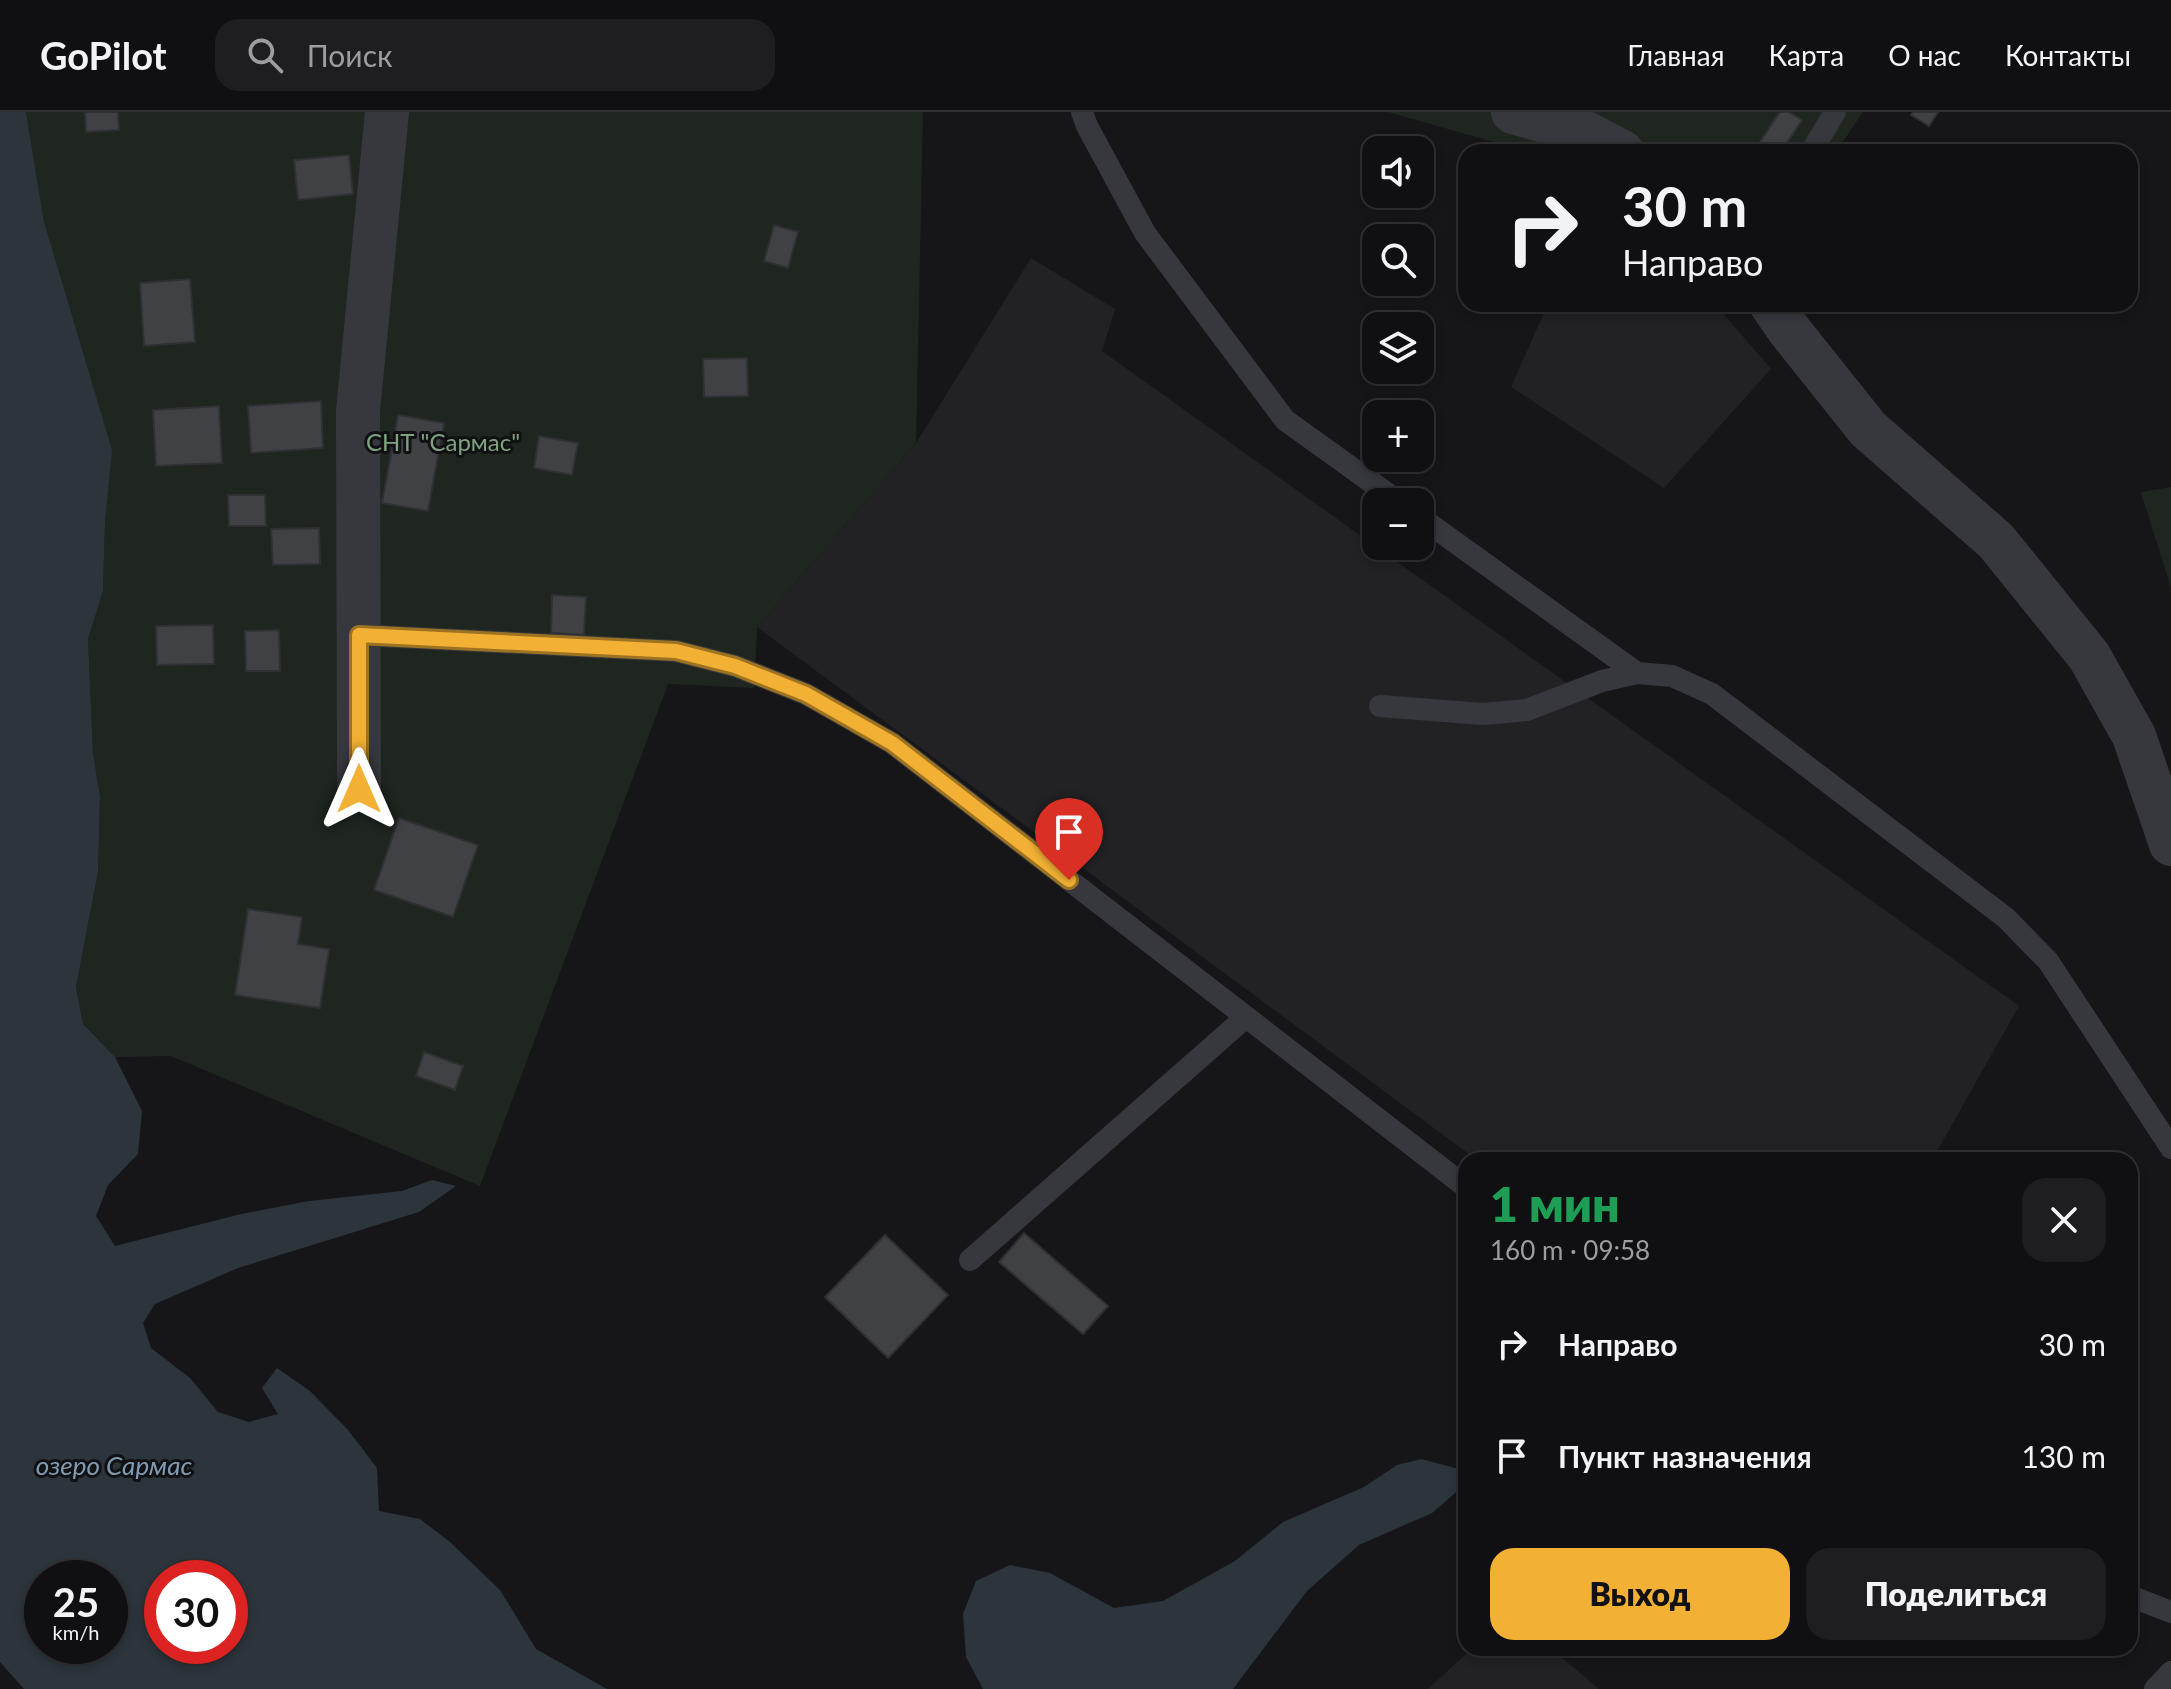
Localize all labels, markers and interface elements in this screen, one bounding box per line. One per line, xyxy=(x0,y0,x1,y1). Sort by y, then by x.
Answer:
search box xyxy=(215,19,775,91)
text: GoPilot xyxy=(40,32,167,78)
icon: search xyxy=(243,33,287,77)
text: Поиск xyxy=(307,37,392,73)
text: Главная xyxy=(1627,38,1725,72)
text: Карта xyxy=(1769,38,1844,72)
text: О нас xyxy=(1888,38,1961,72)
text: Контакты xyxy=(2005,38,2131,72)
map controls xyxy=(1362,136,1434,560)
button: sound xyxy=(1362,136,1434,208)
text: 30 m xyxy=(1622,172,1747,239)
icon: right xyxy=(1490,176,1594,280)
button: search xyxy=(1362,224,1434,296)
text: Направо xyxy=(1622,240,1763,284)
button: layers xyxy=(1362,312,1434,384)
button: + xyxy=(1362,400,1434,472)
park label: СНТ "Сармас" xyxy=(366,427,520,456)
button: − xyxy=(1362,488,1434,560)
position arrow xyxy=(317,747,401,831)
pin xyxy=(1035,798,1103,880)
icon: arrive xyxy=(1047,810,1091,854)
text: 1 мин xyxy=(1490,1175,1620,1232)
button: close xyxy=(2022,1178,2106,1262)
text: 160 m · 09:58 xyxy=(1490,1234,1650,1266)
icon: right xyxy=(1490,1322,1534,1366)
text: Направо xyxy=(1558,1326,1678,1362)
text: 30 m xyxy=(2039,1326,2106,1362)
icon: arrive xyxy=(1490,1434,1534,1478)
text: Пункт назначения xyxy=(1558,1438,1812,1474)
text: 130 m xyxy=(2021,1438,2106,1474)
water label: озеро Сармас xyxy=(36,1449,192,1481)
button: Выход xyxy=(1490,1548,1790,1640)
button: Поделиться xyxy=(1806,1548,2106,1640)
speed limit sign: 30 xyxy=(144,1560,248,1664)
text: 25 xyxy=(53,1578,99,1626)
text: km/h xyxy=(53,1620,99,1644)

